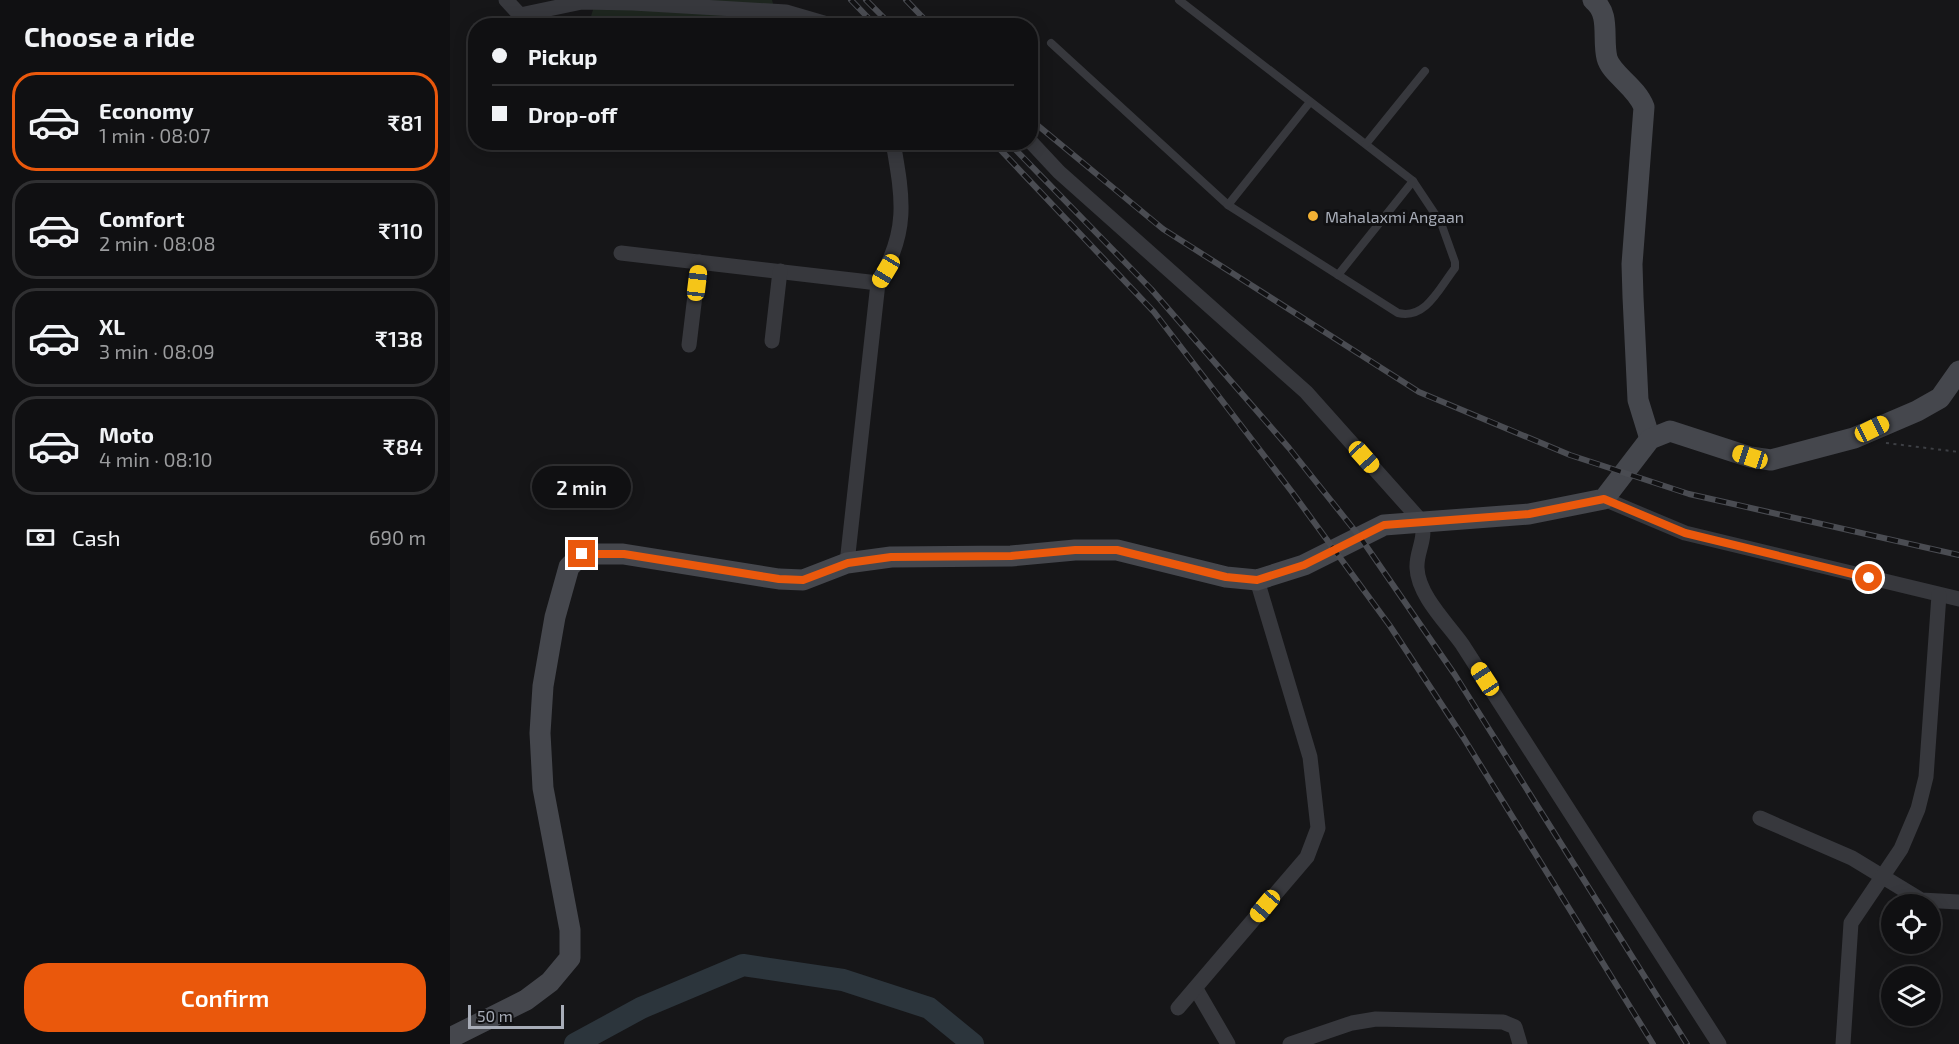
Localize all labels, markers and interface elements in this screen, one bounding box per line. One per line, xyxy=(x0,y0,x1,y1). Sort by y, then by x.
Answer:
text: Choose a ride xyxy=(24,20,195,52)
text: Pickup xyxy=(528,43,597,69)
icon: car xyxy=(27,95,81,149)
text: Economy xyxy=(99,97,194,123)
text: Drop-off xyxy=(528,101,617,127)
text: ₹81 xyxy=(387,109,423,135)
text: 1 min · 08:07 xyxy=(99,123,210,147)
icon: car xyxy=(27,203,81,257)
text: Comfort xyxy=(99,205,184,231)
place label: Mahalaxmi Angaan xyxy=(1325,207,1464,226)
marker: Mahalaxmi Angaan xyxy=(1306,209,1320,223)
text: ₹110 xyxy=(378,217,423,243)
text: 2 min · 08:08 xyxy=(99,231,216,255)
car xyxy=(869,251,903,291)
car xyxy=(686,264,708,302)
icon: car xyxy=(27,311,81,365)
text: XL xyxy=(99,313,125,339)
text: ₹138 xyxy=(375,325,423,351)
text: 3 min · 08:09 xyxy=(99,339,215,363)
car xyxy=(1852,413,1892,445)
icon: car xyxy=(27,419,81,473)
text: Moto xyxy=(99,421,154,447)
text: ₹84 xyxy=(383,433,423,459)
car xyxy=(1345,438,1383,476)
car xyxy=(1730,443,1770,471)
text: 4 min · 08:10 xyxy=(99,447,212,471)
callout: 2 min xyxy=(532,467,632,509)
text: 2 min xyxy=(556,475,607,499)
icon: cash xyxy=(24,521,57,554)
text: Cash xyxy=(72,524,121,550)
text: 690 m xyxy=(369,525,426,549)
route end xyxy=(568,540,595,567)
route start xyxy=(1855,564,1882,591)
car xyxy=(1468,659,1502,699)
car xyxy=(1247,886,1283,926)
map controls xyxy=(1881,894,1941,1026)
button: locate xyxy=(1881,894,1941,954)
button: Confirm xyxy=(24,963,426,1032)
button: layers xyxy=(1881,966,1941,1026)
scale bar xyxy=(468,1002,564,1030)
text: 50 m xyxy=(477,1006,513,1025)

